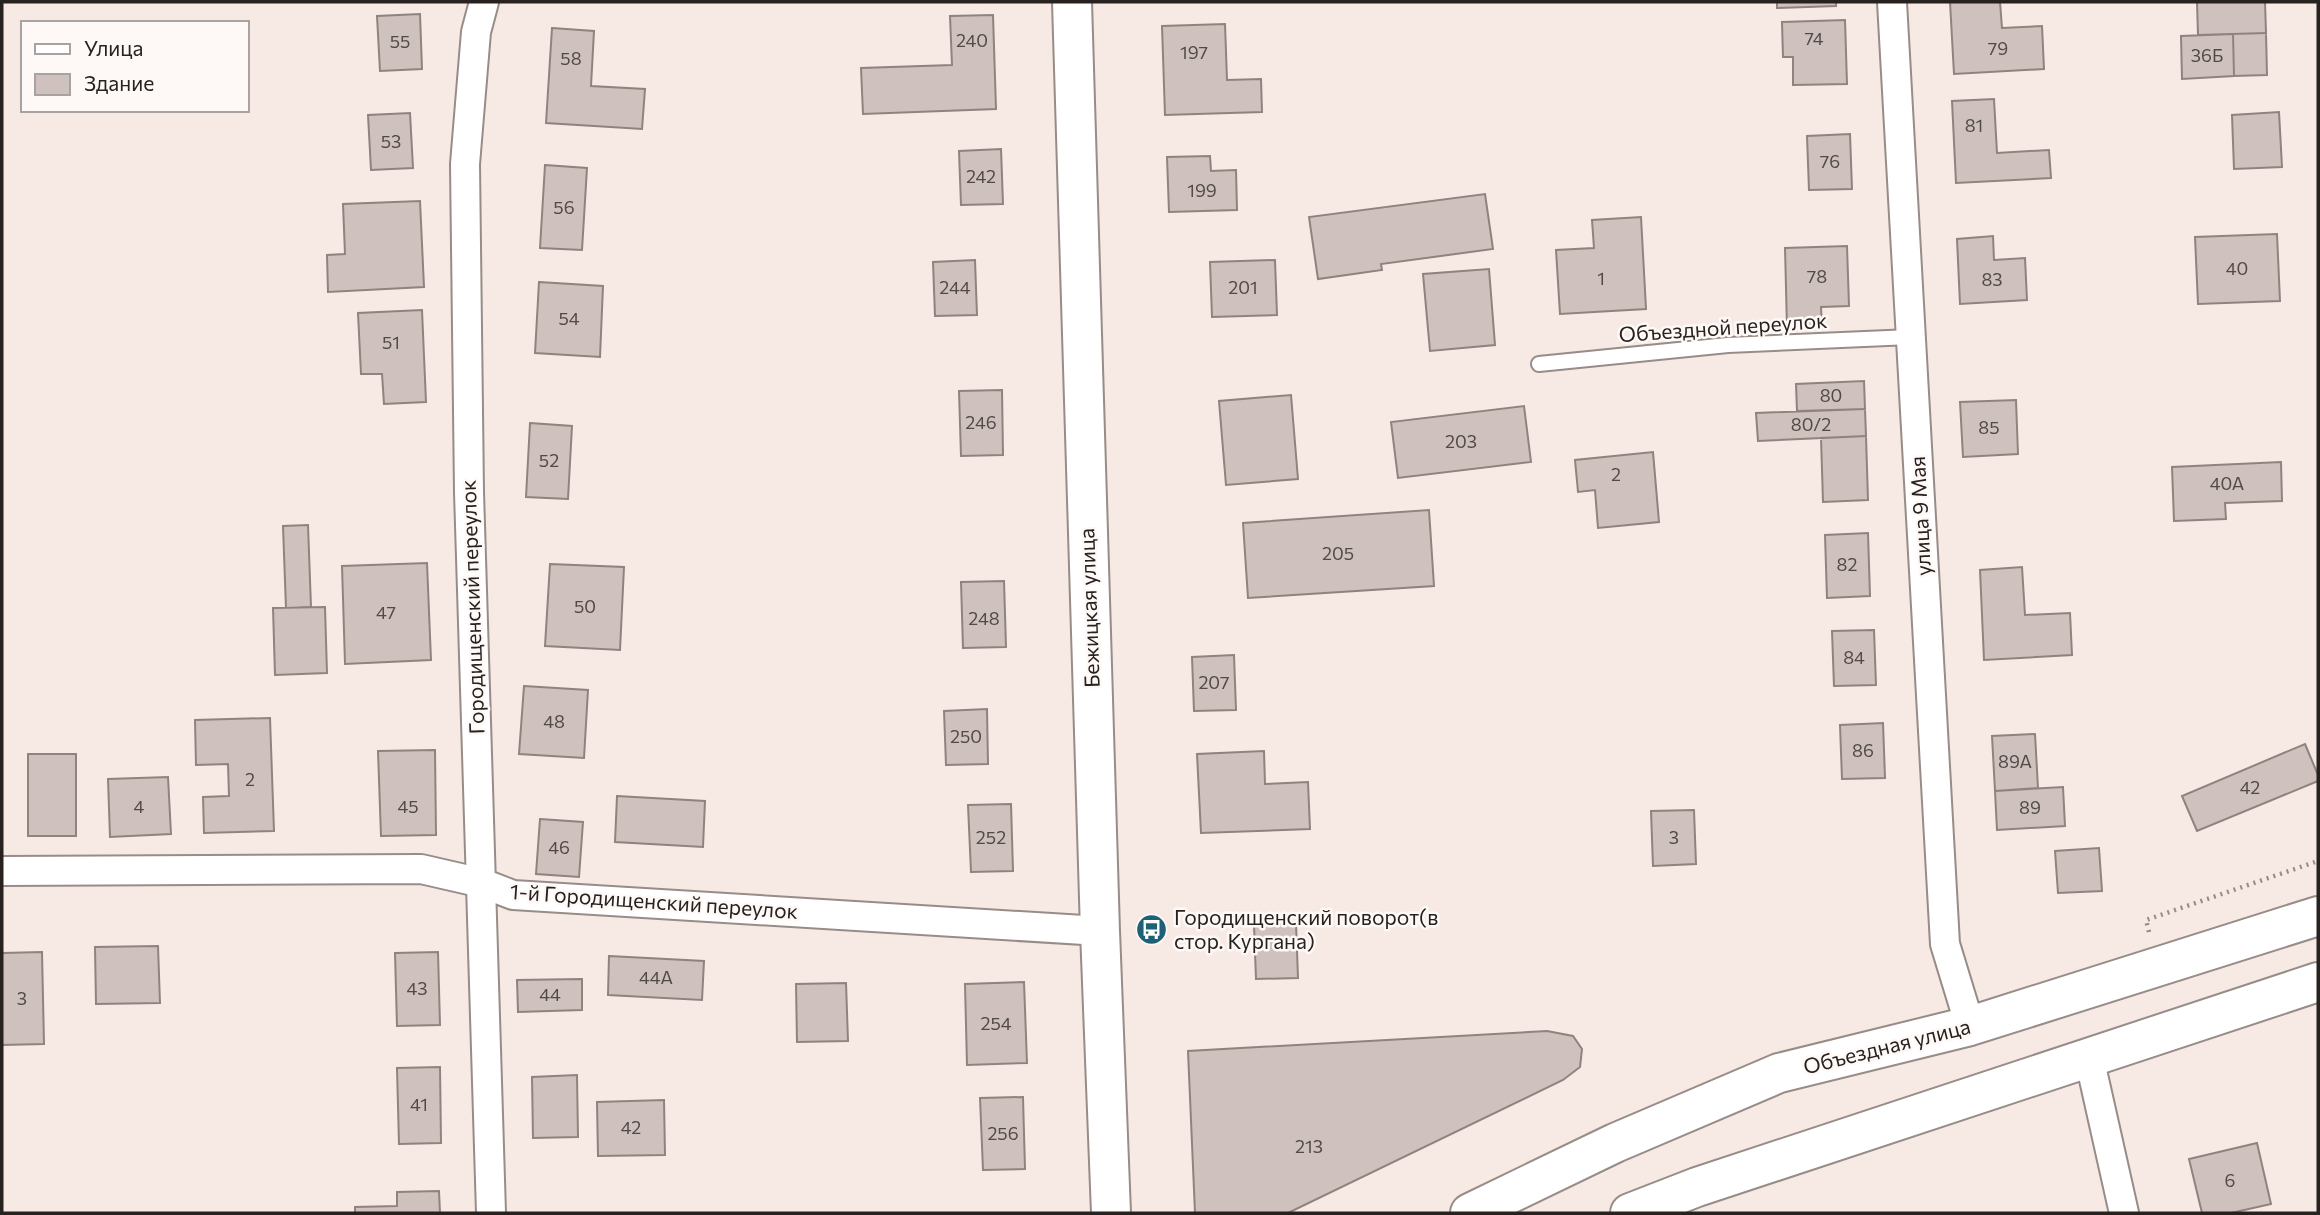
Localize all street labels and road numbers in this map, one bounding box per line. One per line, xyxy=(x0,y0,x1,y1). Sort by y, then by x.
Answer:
street label: Объездной переулок xyxy=(1618,307,1828,346)
street label: улица 9 Мая xyxy=(1904,455,1935,577)
street label: Городищенский переулок xyxy=(455,479,488,735)
street label: Бежицкая улица xyxy=(1073,528,1104,688)
street label: 1-й Городищенский переулок xyxy=(509,878,799,923)
street label: Объездная улица xyxy=(1800,1013,1973,1078)

